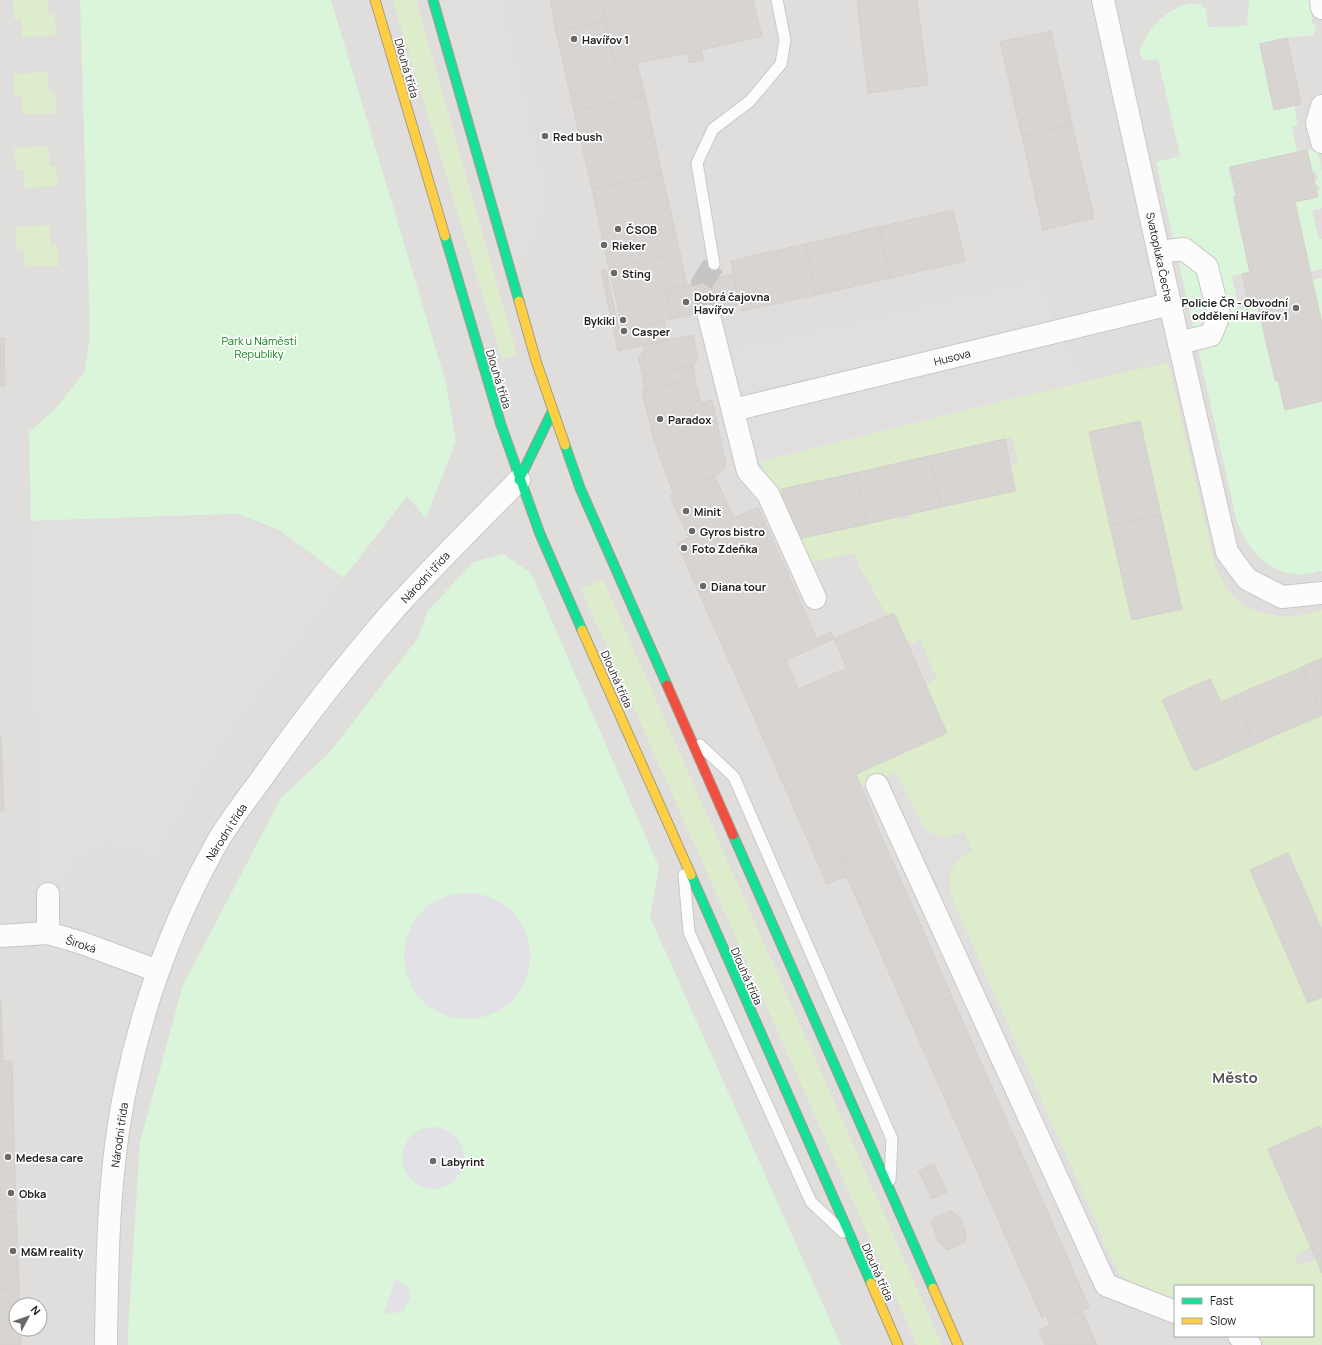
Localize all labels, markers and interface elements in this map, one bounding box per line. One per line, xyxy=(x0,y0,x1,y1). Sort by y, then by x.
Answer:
place label: Havířov 1 xyxy=(582,32,629,47)
marker: Havířov 1 xyxy=(569,34,579,44)
street label: Dlouhá třída xyxy=(391,36,423,100)
place label: Red bush xyxy=(553,129,602,144)
marker: Red bush xyxy=(540,131,550,141)
street label: Svatopluka Čecha xyxy=(1143,211,1177,303)
place label: ČSOB xyxy=(626,222,657,237)
marker: ČSOB xyxy=(613,224,623,234)
place label: Rieker xyxy=(612,238,646,253)
marker: Rieker xyxy=(599,240,609,250)
place label: Sting xyxy=(622,266,651,281)
marker: Sting xyxy=(609,268,619,278)
place label: Dobrá čajovna Havířov xyxy=(694,289,770,317)
place label: Policie ČR - Obvodní oddělení Havířov 1 xyxy=(1181,295,1288,323)
marker: Dobrá čajovna Havířov xyxy=(681,297,691,307)
marker: Policie ČR - Obvodní oddělení Havířov 1 xyxy=(1291,303,1301,313)
place label: Bykiki xyxy=(584,313,615,328)
marker: Bykiki xyxy=(618,315,628,325)
place label: Casper xyxy=(632,324,671,339)
marker: Casper xyxy=(619,326,629,336)
park label: Park u Náměstí Republiky xyxy=(221,333,297,361)
street label: Husova xyxy=(932,345,972,369)
street label: Dlouhá třída xyxy=(483,347,515,411)
place label: Paradox xyxy=(668,412,711,427)
marker: Paradox xyxy=(655,414,665,424)
place label: Minit xyxy=(694,504,721,519)
marker: Minit xyxy=(681,506,691,516)
place label: Gyros bistro xyxy=(700,524,765,539)
marker: Gyros bistro xyxy=(687,526,697,536)
place label: Foto Zdeňka xyxy=(692,541,758,556)
marker: Foto Zdeňka xyxy=(679,543,689,553)
street label: Národní třída xyxy=(397,548,453,606)
place label: Diana tour xyxy=(711,579,767,594)
marker: Diana tour xyxy=(698,581,708,591)
street label: Dlouhá třída xyxy=(598,648,636,710)
street label: Národní třída xyxy=(202,800,250,864)
street label: Široká xyxy=(64,932,98,956)
street label: Dlouhá třída xyxy=(728,945,766,1007)
district label: Město xyxy=(1212,1067,1258,1088)
street label: Národní třída xyxy=(107,1102,131,1168)
place label: Medesa care xyxy=(16,1150,84,1165)
marker: Medesa care xyxy=(3,1152,13,1162)
place label: Labyrint xyxy=(441,1154,485,1169)
marker: Labyrint xyxy=(428,1156,438,1166)
place label: Obka xyxy=(19,1186,46,1201)
marker: Obka xyxy=(6,1188,16,1198)
street label: Dlouhá třída xyxy=(859,1241,897,1303)
place label: M&M reality xyxy=(21,1244,84,1259)
marker: M&M reality xyxy=(8,1246,18,1256)
legend xyxy=(1174,1285,1314,1337)
text: Fast xyxy=(1210,1292,1234,1309)
north arrow xyxy=(8,1297,48,1337)
text: N xyxy=(28,1302,44,1318)
text: Slow xyxy=(1210,1312,1236,1329)

